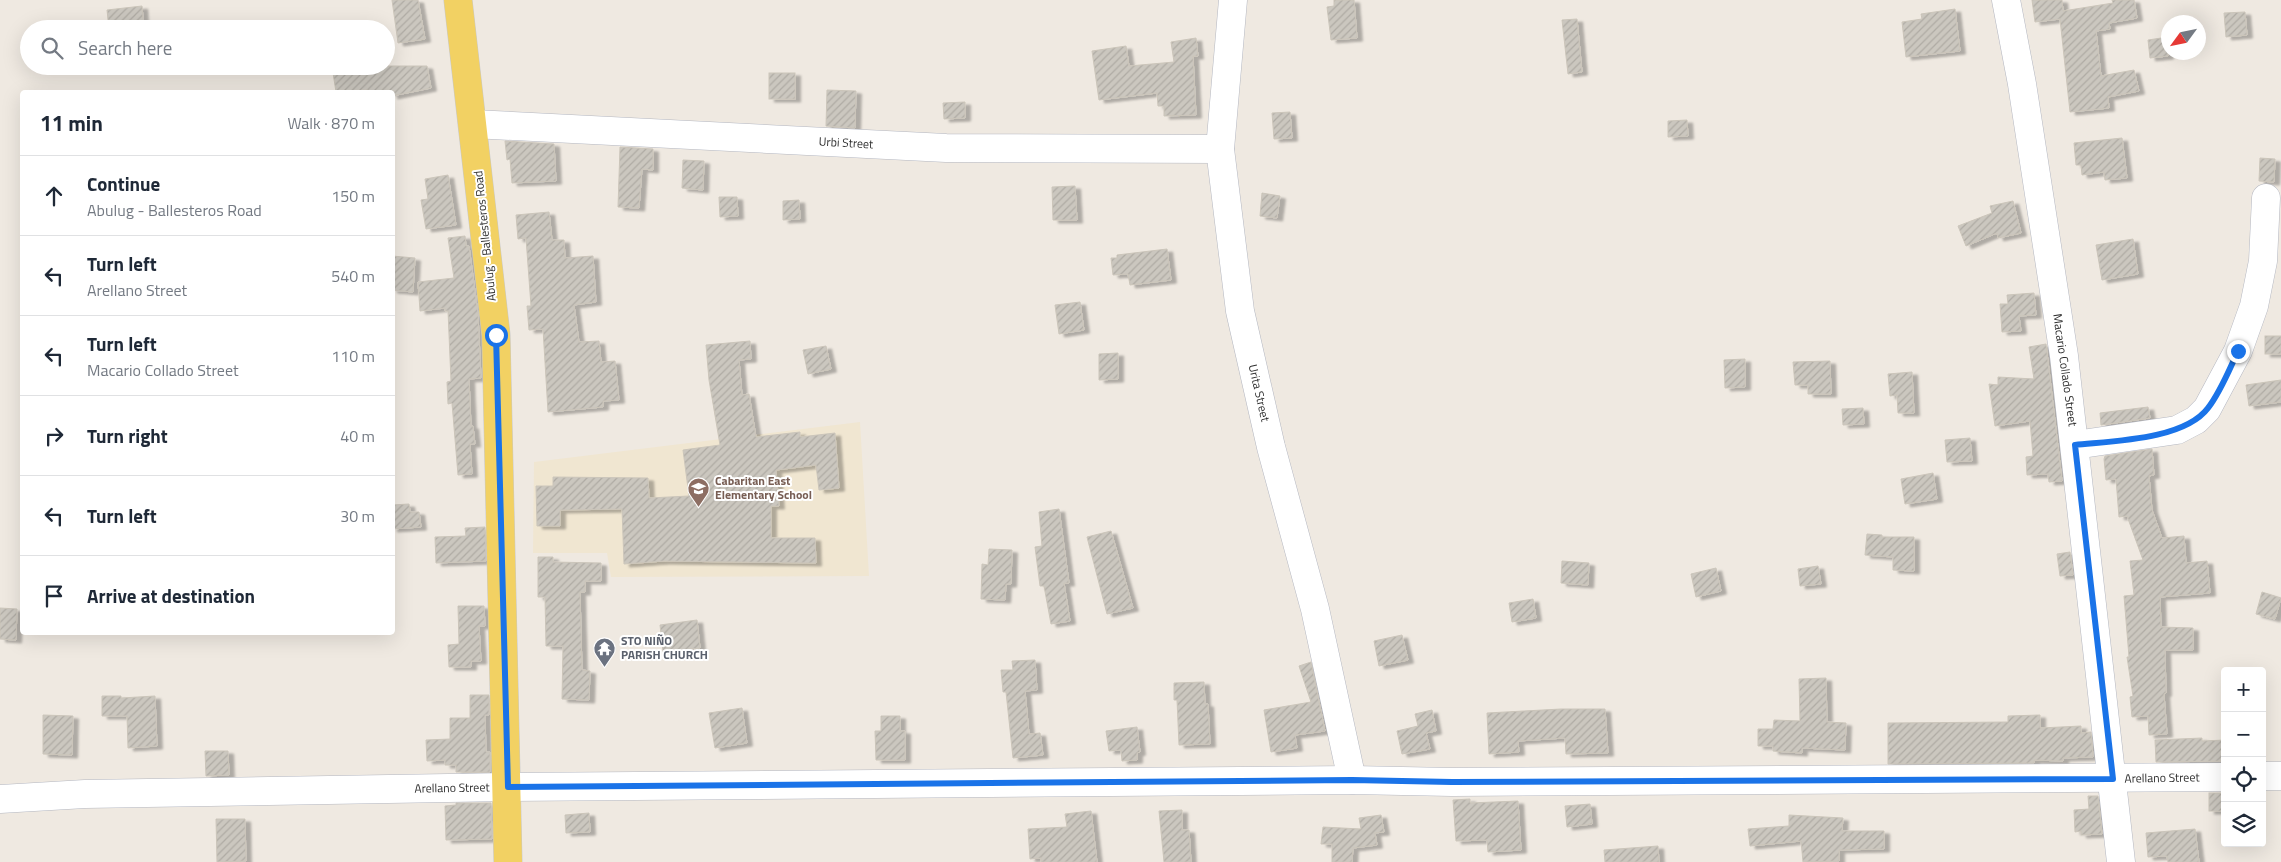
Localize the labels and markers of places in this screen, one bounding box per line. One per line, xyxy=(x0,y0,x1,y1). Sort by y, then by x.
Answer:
place label: Cabaritan East Elementary School xyxy=(715,471,812,504)
school or university icon: Cabaritan East Elementary School xyxy=(687,476,711,507)
place label: STO NIÑO PARISH CHURCH xyxy=(621,631,708,664)
temple icon: STO NIÑO PARISH CHURCH xyxy=(593,636,617,667)

